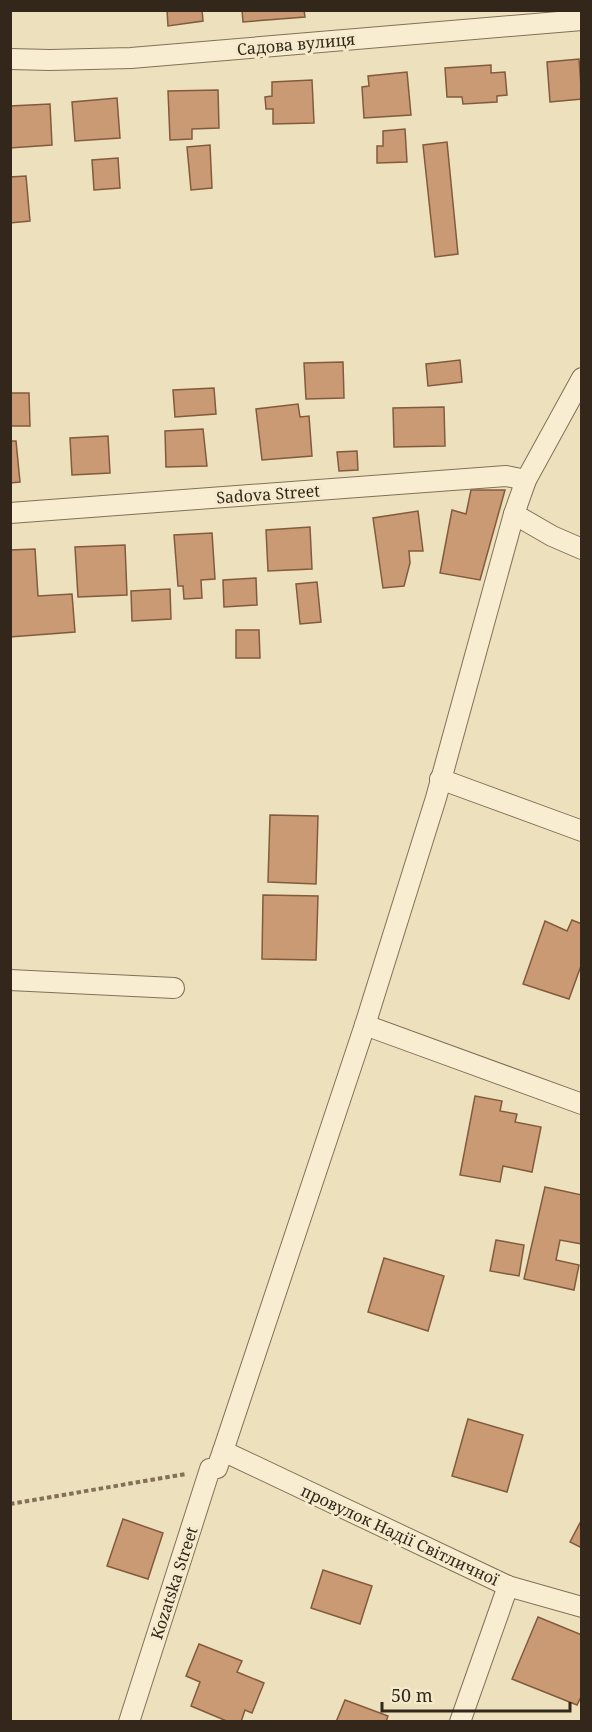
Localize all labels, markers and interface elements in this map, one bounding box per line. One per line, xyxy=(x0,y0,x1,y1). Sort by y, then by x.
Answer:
street label: Садова вулиця xyxy=(236,28,356,60)
street label: Sadova Street xyxy=(215,479,321,509)
street label: провулок Надії Світличної xyxy=(297,1479,503,1591)
street label: Kozatska Street xyxy=(145,1523,203,1642)
scale bar xyxy=(382,1675,570,1713)
text: 50 m xyxy=(391,1683,433,1707)

